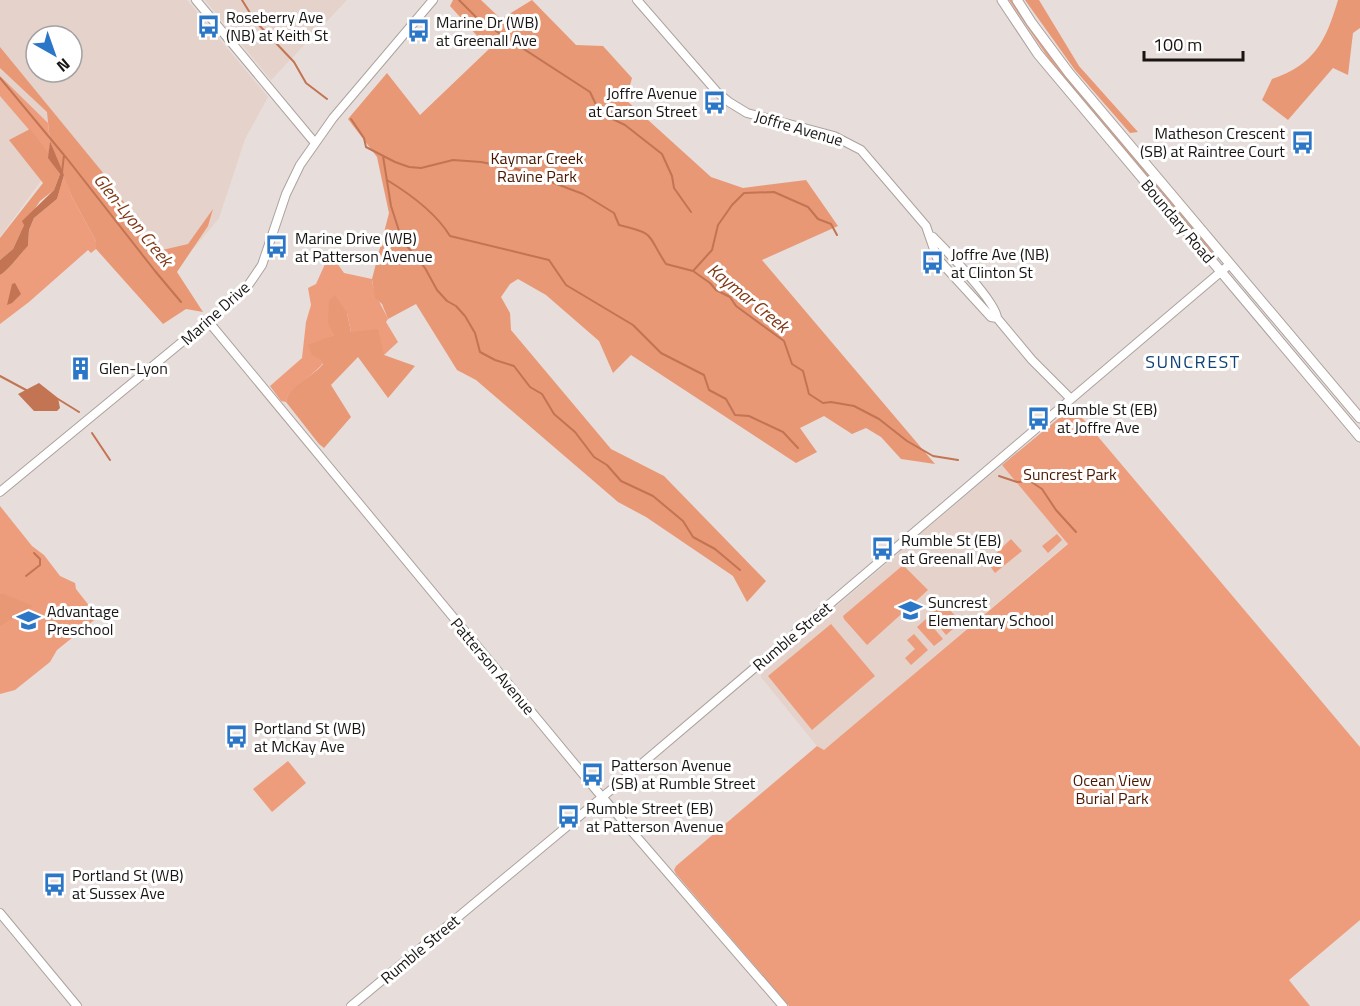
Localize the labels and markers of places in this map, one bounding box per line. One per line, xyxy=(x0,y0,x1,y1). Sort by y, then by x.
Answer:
place label: Roseberry Ave (NB) at Keith St xyxy=(226,5,328,47)
place label: Marine Dr (WB) at Greenall Ave xyxy=(436,10,539,52)
bus stop icon: Roseberry Ave (NB) at Keith St xyxy=(195,13,221,39)
bus stop icon: Marine Dr (WB) at Greenall Ave xyxy=(405,18,431,44)
place label: Joffre Avenue at Carson Street xyxy=(588,81,697,123)
bus stop icon: Joffre Avenue at Carson Street xyxy=(702,89,728,115)
place label: Matheson Crescent (SB) at Raintree Court xyxy=(1140,121,1285,163)
bus stop icon: Matheson Crescent (SB) at Raintree Court xyxy=(1290,129,1316,155)
place label: Marine Drive (WB) at Patterson Avenue xyxy=(295,226,432,268)
bus stop icon: Marine Drive (WB) at Patterson Avenue xyxy=(264,234,290,260)
place label: Joffre Ave (NB) at Clinton St xyxy=(951,242,1049,284)
bus stop icon: Joffre Ave (NB) at Clinton St xyxy=(920,250,946,276)
building icon: Glen-Lyon xyxy=(68,355,94,381)
place label: Glen-Lyon xyxy=(99,356,168,380)
place label: Rumble St (EB) at Joffre Ave xyxy=(1057,397,1157,439)
bus stop icon: Rumble St (EB) at Joffre Ave xyxy=(1026,405,1052,431)
place label: Rumble St (EB) at Greenall Ave xyxy=(901,528,1002,570)
bus stop icon: Rumble St (EB) at Greenall Ave xyxy=(870,536,896,562)
place label: Suncrest Elementary School xyxy=(928,590,1054,632)
school or university icon: Suncrest Elementary School xyxy=(897,598,923,624)
place label: Advantage Preschool xyxy=(47,599,119,641)
school or university icon: Advantage Preschool xyxy=(16,607,42,633)
place label: Portland St (WB) at McKay Ave xyxy=(254,716,365,758)
bus stop icon: Portland St (WB) at McKay Ave xyxy=(223,724,249,750)
place label: Patterson Avenue (SB) at Rumble Street xyxy=(611,753,756,795)
bus stop icon: Patterson Avenue (SB) at Rumble Street xyxy=(580,761,606,787)
place label: Rumble Street (EB) at Patterson Avenue xyxy=(586,796,723,838)
bus stop icon: Rumble Street (EB) at Patterson Avenue xyxy=(555,804,581,830)
place label: Portland St (WB) at Sussex Ave xyxy=(72,863,183,905)
bus stop icon: Portland St (WB) at Sussex Ave xyxy=(41,871,67,897)

